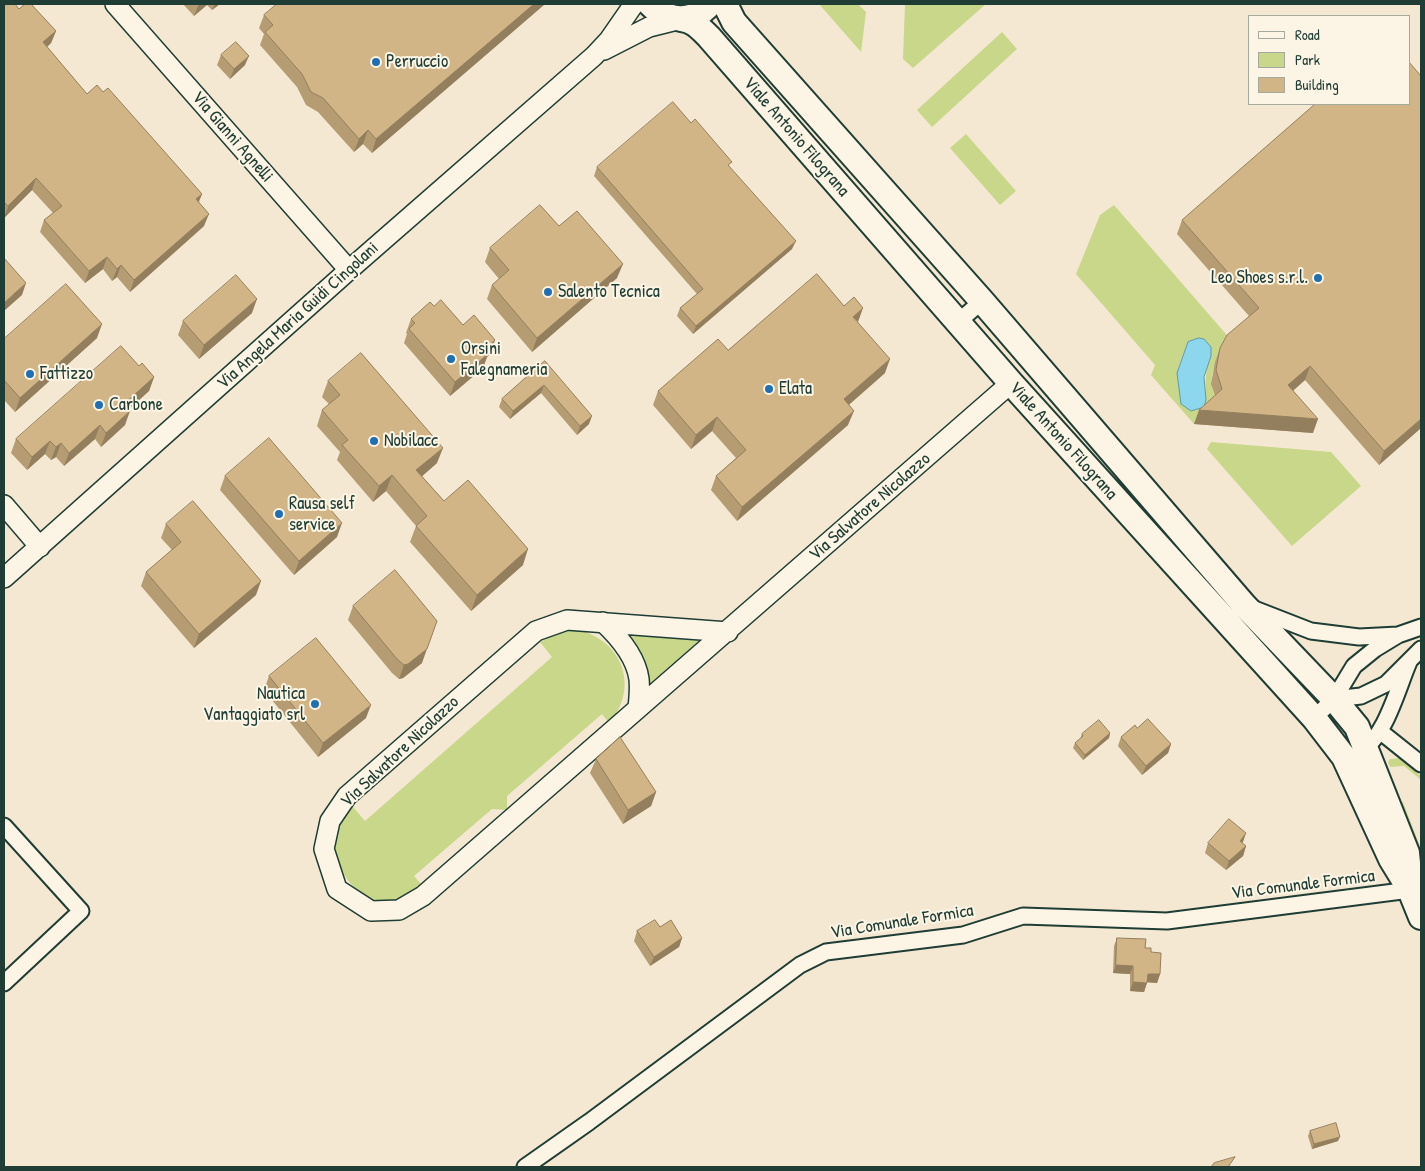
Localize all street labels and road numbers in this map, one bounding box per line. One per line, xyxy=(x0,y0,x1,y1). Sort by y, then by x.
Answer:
street label: Viale Antonio Filograna xyxy=(738,73,854,201)
street label: Via Gianni Agnelli xyxy=(187,87,277,187)
street label: Via Angela Maria Guidi Cingolani xyxy=(213,238,383,394)
street label: Viale Antonio Filograna xyxy=(1004,378,1122,504)
street label: Via Salvatore Nicolazzo xyxy=(805,448,935,566)
street label: Via Salvatore Nicolazzo xyxy=(336,692,464,812)
street label: Via Comunale Formica xyxy=(1230,865,1376,905)
street label: Via Comunale Formica xyxy=(829,900,975,944)

